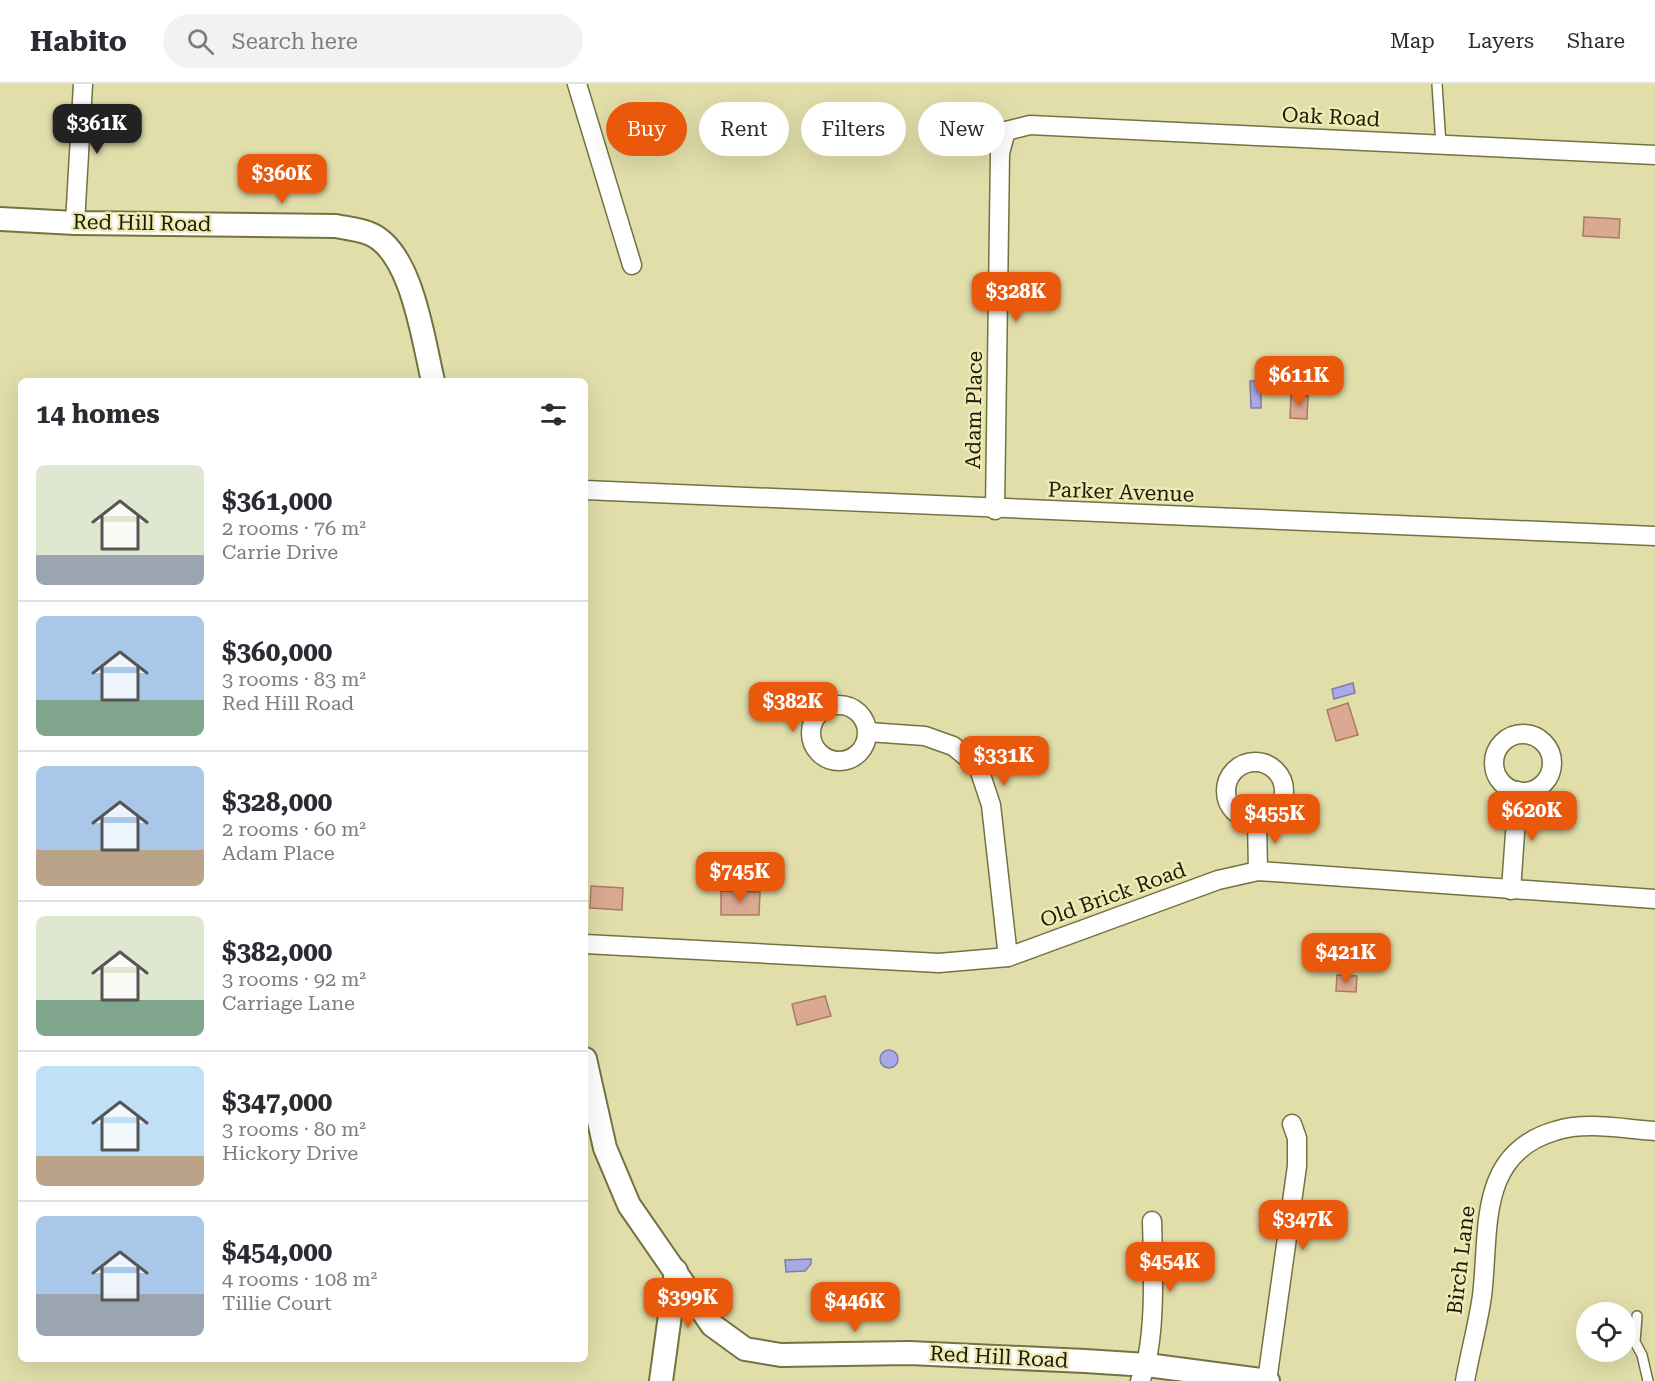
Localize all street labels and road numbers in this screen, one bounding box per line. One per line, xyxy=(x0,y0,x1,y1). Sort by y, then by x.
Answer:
street label: Oak Road xyxy=(1281,102,1381,132)
street label: Red Hill Road xyxy=(72,210,212,236)
street label: Adam Place xyxy=(961,351,987,469)
street label: Parker Avenue xyxy=(1047,477,1195,507)
street label: Old Brick Road xyxy=(1037,857,1190,932)
street label: Birch Lane xyxy=(1442,1204,1480,1316)
street label: Red Hill Road xyxy=(929,1341,1069,1373)

